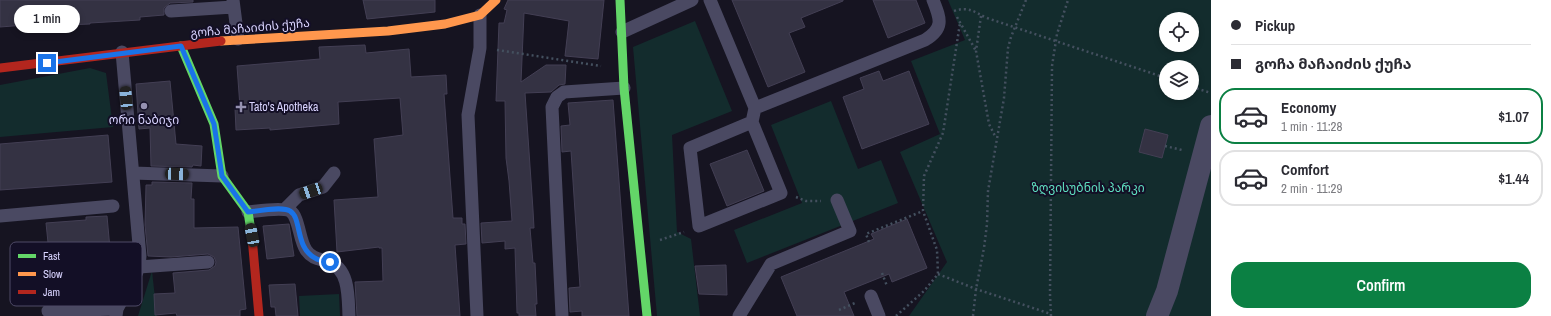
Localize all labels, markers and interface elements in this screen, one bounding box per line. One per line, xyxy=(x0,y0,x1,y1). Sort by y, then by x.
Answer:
callout: 1 min xyxy=(14,5,80,33)
text: 1 min xyxy=(33,10,61,27)
map controls xyxy=(1159,12,1199,100)
button: locate xyxy=(1159,12,1199,52)
street label: გოჩა მაჩაიძის ქუჩა xyxy=(190,15,310,41)
text: Pickup xyxy=(1255,15,1295,36)
text: გოჩა მაჩაიძის ქუჩა xyxy=(1255,53,1412,74)
route end xyxy=(38,54,56,72)
button: layers xyxy=(1159,60,1199,100)
car xyxy=(119,86,133,110)
text: Economy xyxy=(1281,97,1336,118)
icon: car xyxy=(1233,98,1269,134)
place label: Tato's Apotheka xyxy=(249,99,319,115)
marker: ორი ნაბიჯი xyxy=(139,101,149,111)
marker: Tato's Apotheka xyxy=(236,102,246,112)
text: $1.07 xyxy=(1498,106,1529,127)
place label: ორი ნაბიჯი xyxy=(109,112,179,128)
text: 1 min · 11:28 xyxy=(1281,118,1342,135)
text: Comfort xyxy=(1281,159,1329,180)
icon: car xyxy=(1233,160,1269,196)
car xyxy=(165,168,189,180)
text: $1.44 xyxy=(1498,168,1529,189)
park label: ზღვისუბნის პარკი xyxy=(1031,180,1145,196)
text: 2 min · 11:29 xyxy=(1281,180,1342,197)
car xyxy=(298,181,324,201)
car xyxy=(244,222,260,248)
legend xyxy=(10,242,142,306)
text: Fast xyxy=(43,249,61,263)
route start xyxy=(321,253,339,271)
button: Confirm xyxy=(1231,262,1531,308)
text: Slow xyxy=(43,267,63,281)
text: Jam xyxy=(43,285,60,299)

